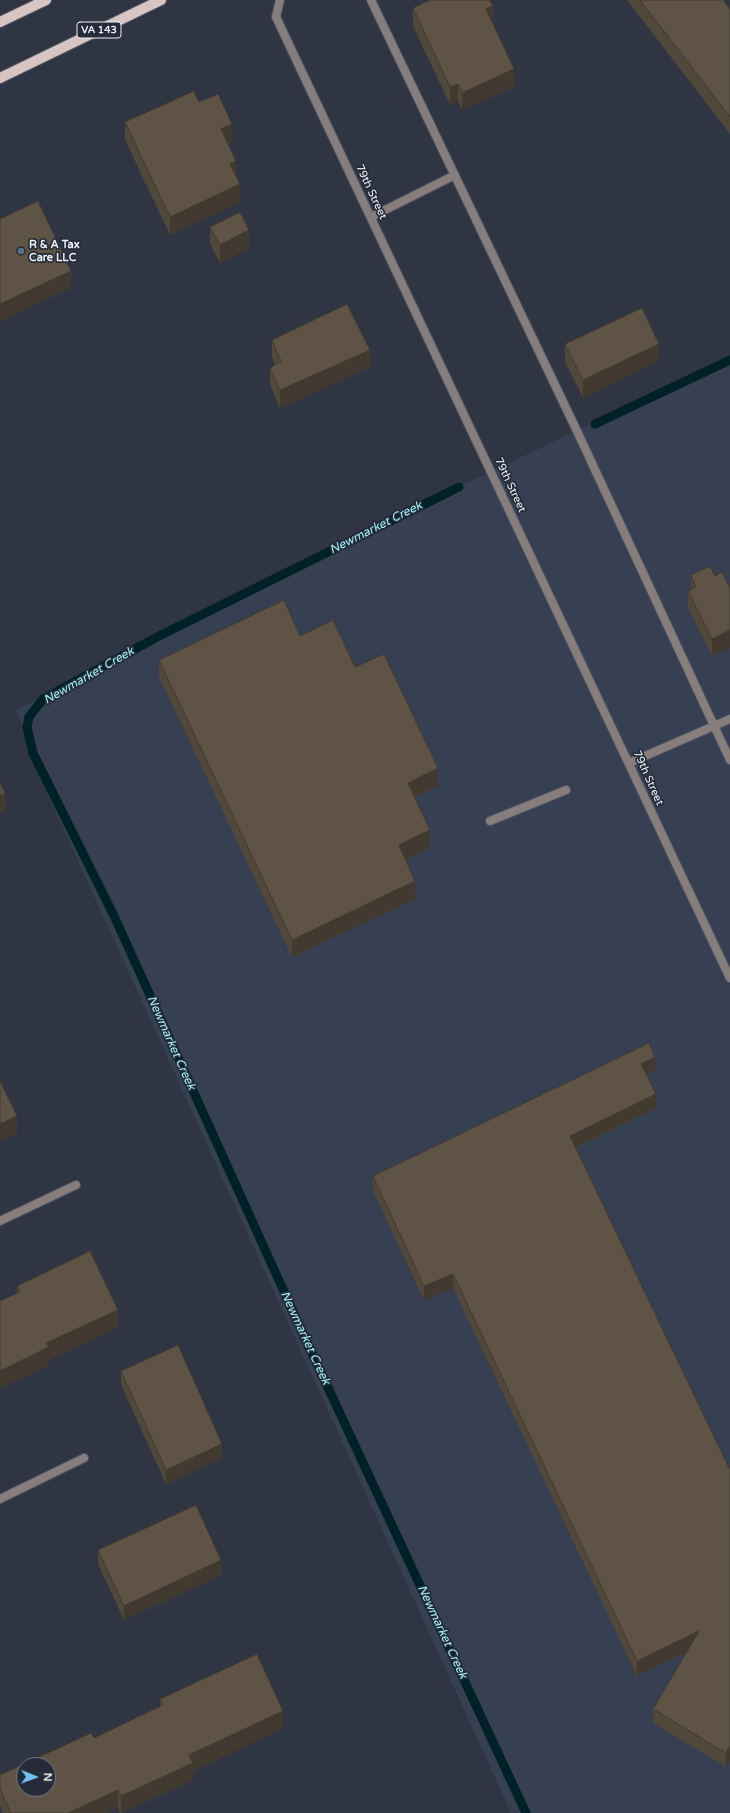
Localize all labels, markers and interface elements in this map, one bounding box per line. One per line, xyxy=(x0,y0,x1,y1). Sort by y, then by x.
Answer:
road number: VA 143 xyxy=(77,22,121,38)
street label: 79th Street xyxy=(353,162,389,222)
place label: R & A Tax Care LLC xyxy=(29,238,80,264)
marker: R & A Tax Care LLC xyxy=(16,246,26,256)
street label: 79th Street xyxy=(492,455,528,515)
water label: Newmarket Creek xyxy=(327,498,425,558)
water label: Newmarket Creek xyxy=(41,644,137,708)
street label: 79th Street xyxy=(630,748,666,808)
water label: Newmarket Creek xyxy=(144,994,198,1092)
water label: Newmarket Creek xyxy=(277,1289,333,1387)
water label: Newmarket Creek xyxy=(414,1583,470,1681)
north arrow xyxy=(16,1757,56,1797)
text: N xyxy=(41,1773,54,1782)

